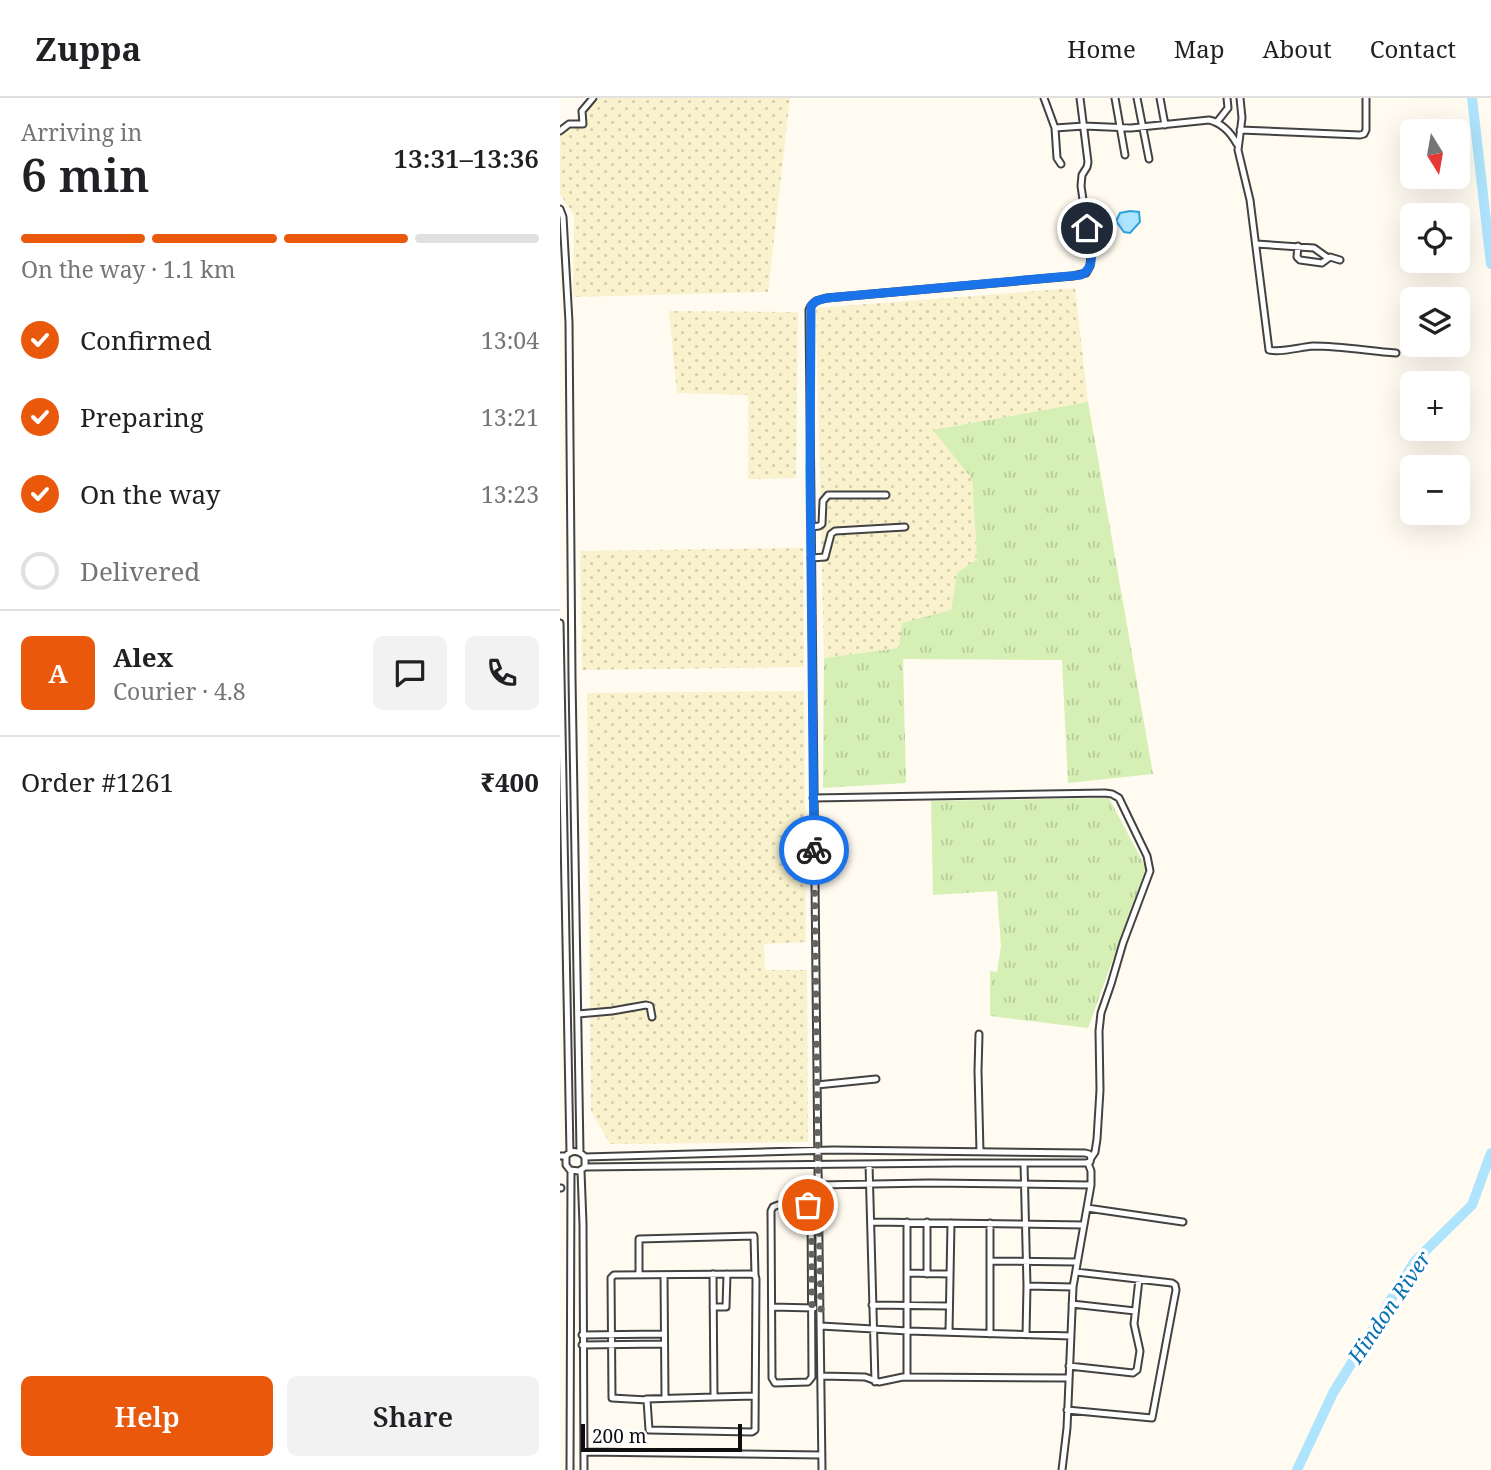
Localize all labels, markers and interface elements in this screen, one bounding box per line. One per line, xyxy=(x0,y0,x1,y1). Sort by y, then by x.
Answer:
text: Zuppa xyxy=(35,26,141,71)
text: Home xyxy=(1067,32,1136,65)
text: Map xyxy=(1174,32,1225,65)
text: About xyxy=(1263,32,1332,65)
text: Contact xyxy=(1370,32,1456,65)
text: Arriving in xyxy=(21,116,142,148)
north arrow xyxy=(1400,119,1470,189)
map controls xyxy=(1400,119,1470,525)
text: 13:31–13:36 xyxy=(393,140,539,176)
text: 6 min xyxy=(21,143,149,205)
pin xyxy=(1057,198,1117,258)
button: locate xyxy=(1400,203,1470,273)
icon: home xyxy=(1068,209,1106,247)
text: On the way · 1.1 km xyxy=(21,253,236,285)
button: layers xyxy=(1400,287,1470,357)
icon: check xyxy=(21,321,59,359)
text: Confirmed xyxy=(80,322,212,358)
text: 13:04 xyxy=(481,324,539,356)
button: + xyxy=(1400,371,1470,441)
icon: check xyxy=(21,398,59,436)
text: Preparing xyxy=(80,399,204,435)
text: 13:21 xyxy=(481,401,539,433)
button: − xyxy=(1400,455,1470,525)
icon: check xyxy=(21,475,59,513)
text: On the way xyxy=(80,476,220,512)
text: 13:23 xyxy=(481,478,539,510)
text: Delivered xyxy=(80,553,200,589)
button: chat xyxy=(373,636,447,710)
button: phone xyxy=(465,636,539,710)
text: Alex xyxy=(113,639,173,675)
text: A xyxy=(48,655,68,691)
text: Courier · 4.8 xyxy=(113,675,246,707)
text: Order #1261 xyxy=(21,764,174,800)
text: ₹400 xyxy=(480,764,539,800)
courier xyxy=(779,815,849,885)
icon: bike xyxy=(795,831,833,869)
pin xyxy=(778,1175,838,1235)
icon: bag xyxy=(789,1186,827,1224)
water label: Hindon River xyxy=(1341,1245,1437,1369)
button: Help xyxy=(21,1376,273,1456)
button: Share xyxy=(287,1376,539,1456)
scale bar xyxy=(581,1421,742,1453)
text: 200 m xyxy=(592,1423,647,1449)

